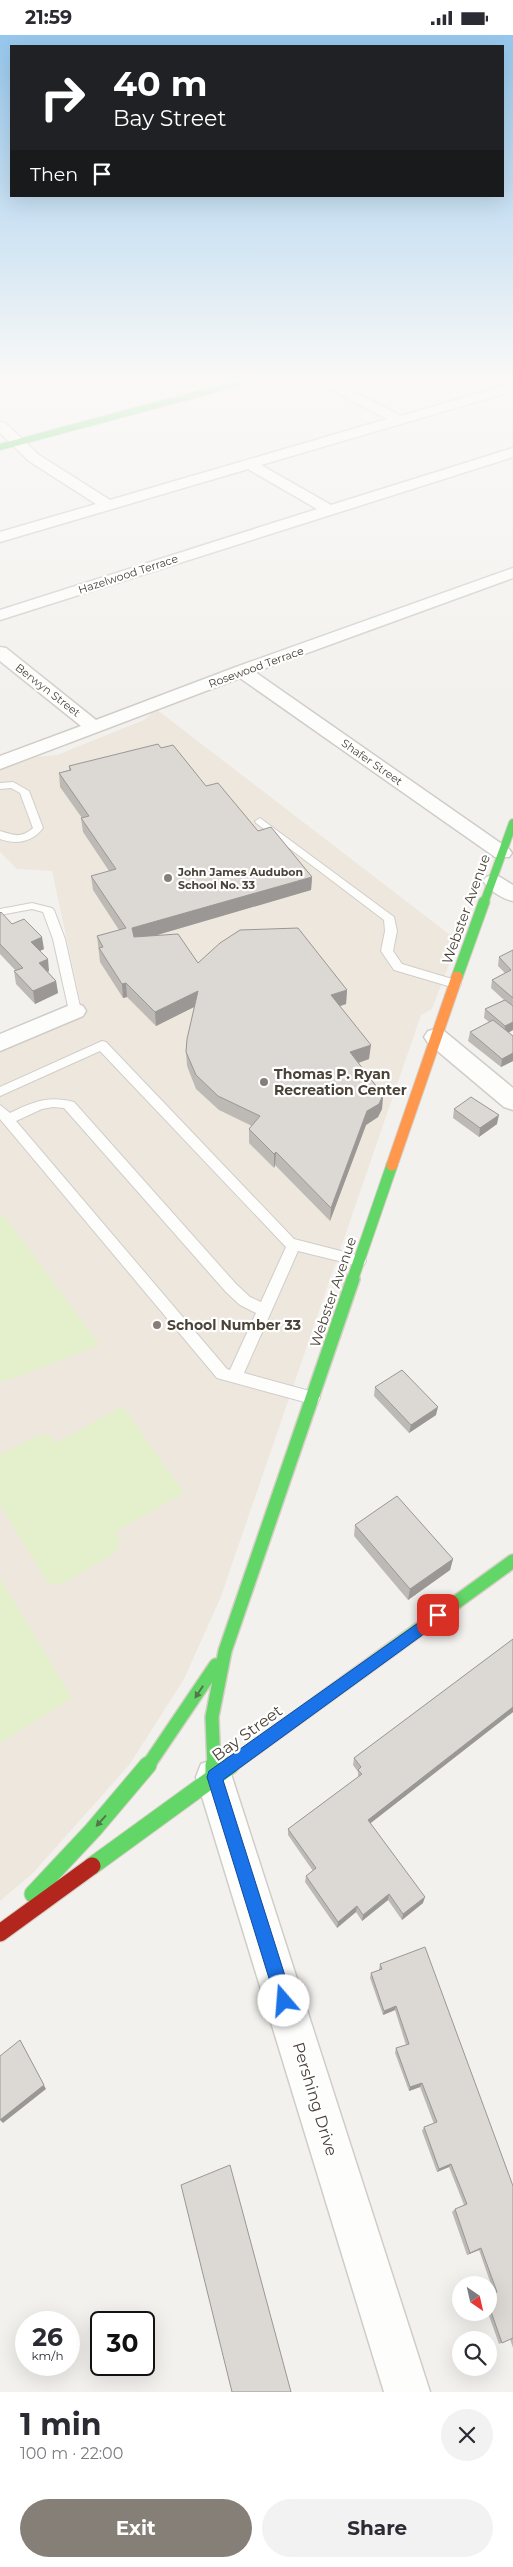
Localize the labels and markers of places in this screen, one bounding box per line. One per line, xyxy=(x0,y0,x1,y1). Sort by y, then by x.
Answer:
place label: John James Audubon School No. 33 xyxy=(177,865,303,892)
marker: John James Audubon School No. 33 xyxy=(162,872,174,884)
place label: Thomas P. Ryan Recreation Center xyxy=(274,1065,407,1099)
marker: Thomas P. Ryan Recreation Center xyxy=(258,1076,270,1088)
place label: School Number 33 xyxy=(167,1316,301,1334)
marker: School Number 33 xyxy=(151,1319,163,1331)
pin xyxy=(417,1594,459,1636)

